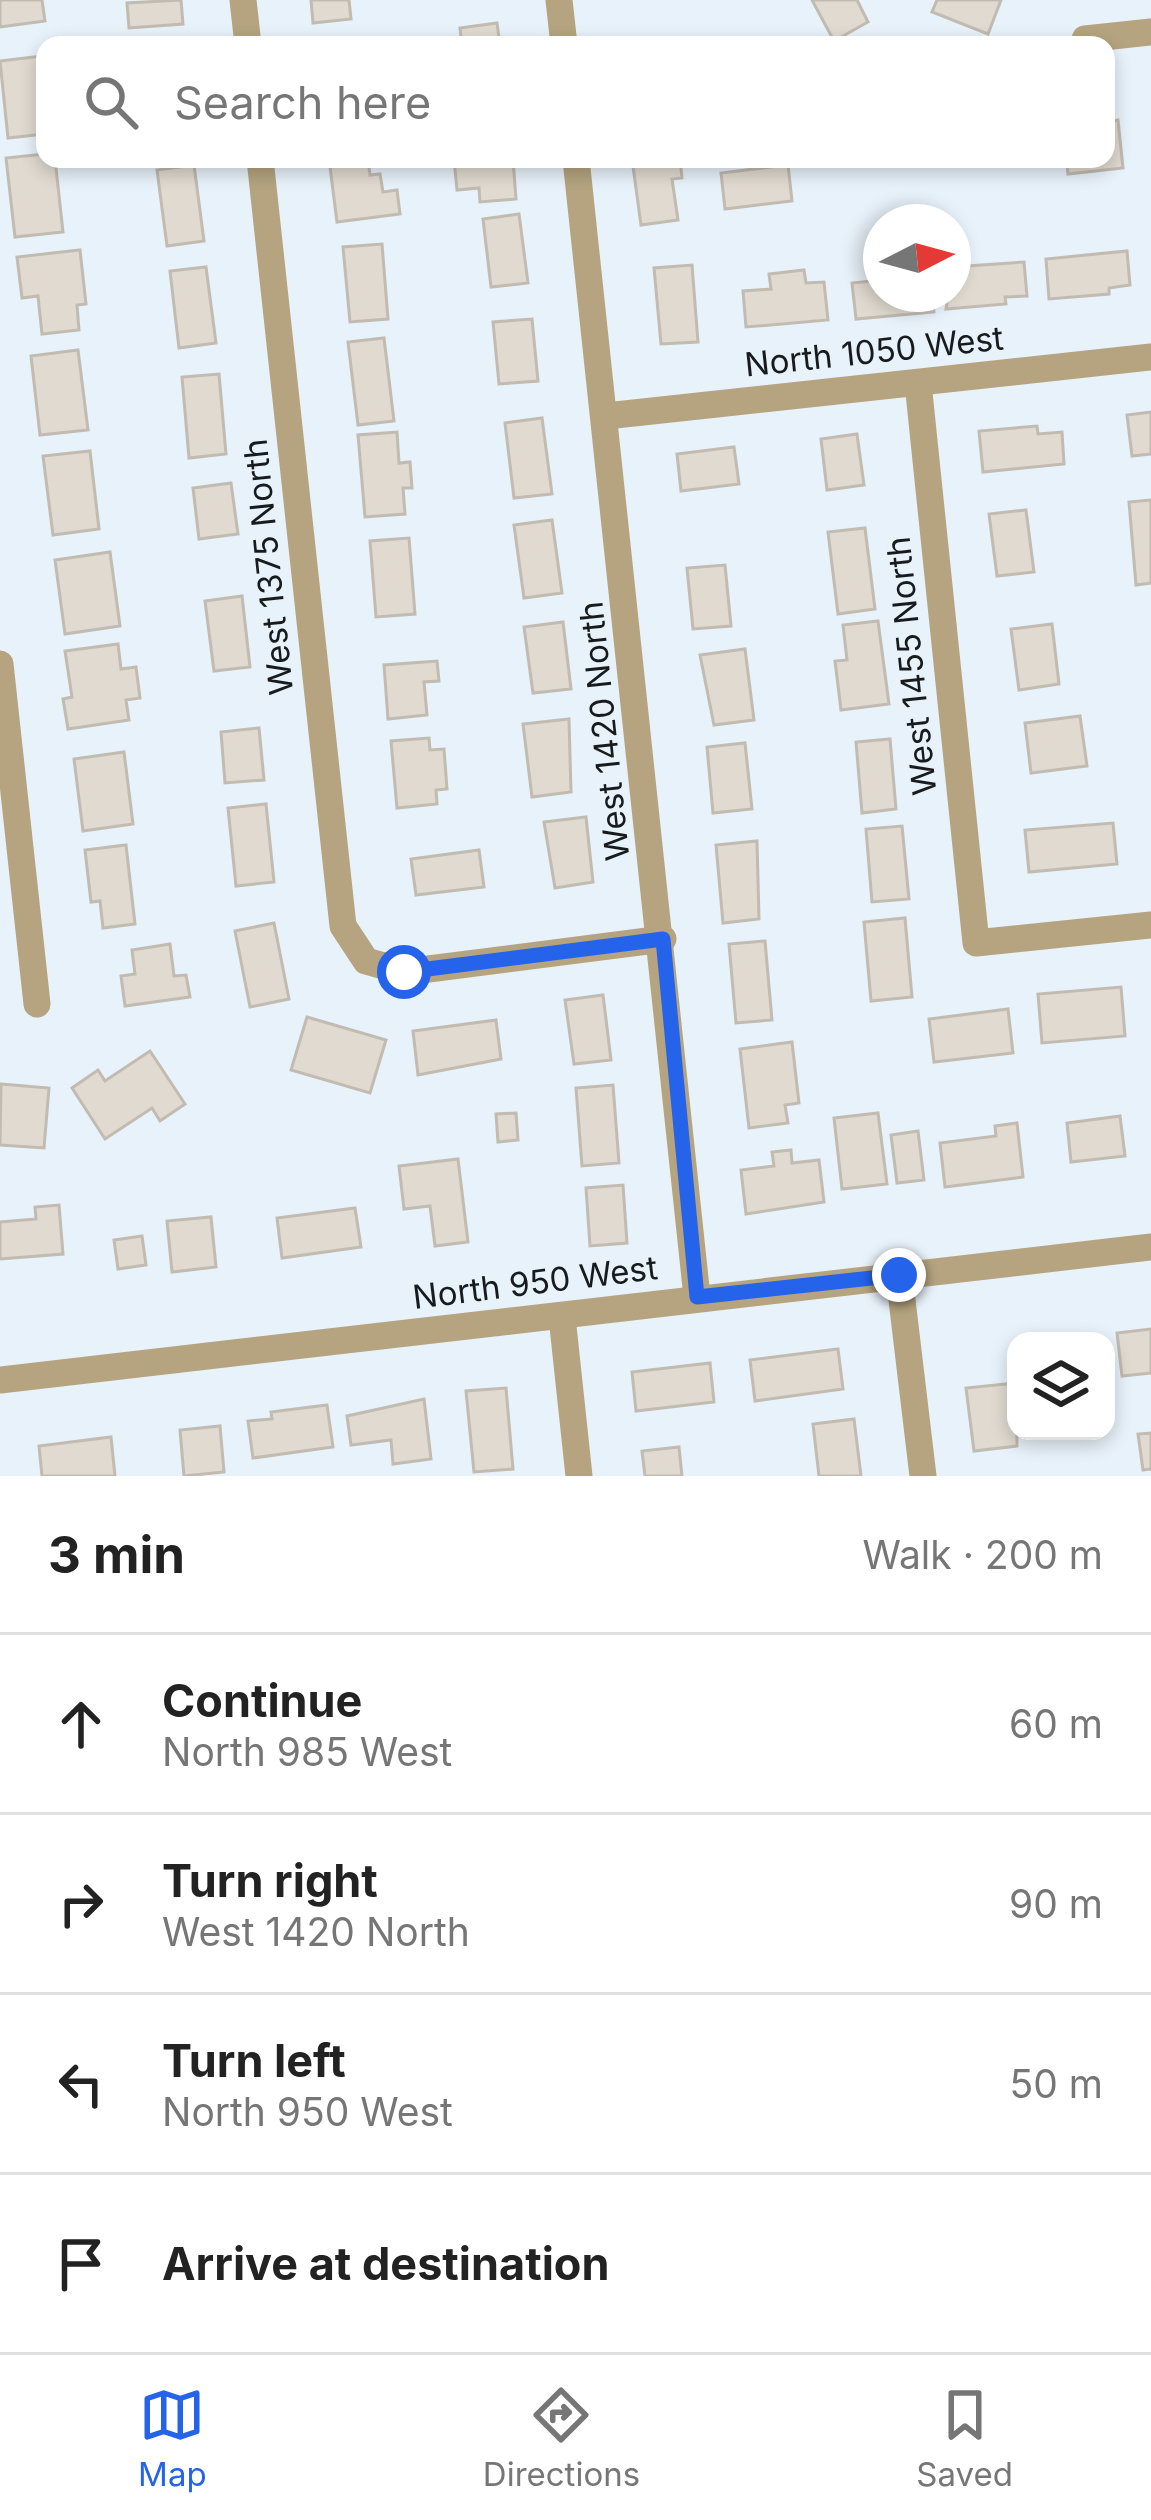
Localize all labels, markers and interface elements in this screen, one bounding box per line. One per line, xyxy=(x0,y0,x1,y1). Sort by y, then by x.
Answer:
search box xyxy=(36,36,1115,168)
icon: search xyxy=(78,69,144,135)
text: Search here xyxy=(174,75,431,130)
north arrow xyxy=(863,204,971,312)
street label: North 1050 West xyxy=(743,318,1006,384)
street label: West 1375 North xyxy=(235,437,301,697)
street label: West 1455 North xyxy=(878,535,944,797)
street label: West 1420 North xyxy=(570,599,638,863)
route start xyxy=(377,945,431,999)
street label: North 950 West xyxy=(410,1247,660,1317)
route end xyxy=(872,1248,926,1302)
map controls xyxy=(1007,1332,1115,1440)
button: layers xyxy=(1007,1332,1115,1440)
text: 3 min xyxy=(48,1524,185,1585)
text: Walk · 200 m xyxy=(863,1531,1103,1578)
text: Continue xyxy=(162,1673,362,1728)
icon: ahead xyxy=(48,1691,114,1757)
text: 60 m xyxy=(1009,1700,1103,1747)
text: North 985 West xyxy=(162,1728,452,1775)
text: Turn right xyxy=(162,1853,378,1908)
icon: right xyxy=(48,1871,114,1937)
text: 90 m xyxy=(1009,1880,1103,1927)
text: West 1420 North xyxy=(162,1908,470,1955)
text: Turn left xyxy=(162,2033,346,2088)
icon: left xyxy=(48,2051,114,2117)
text: 50 m xyxy=(1010,2060,1103,2107)
text: North 950 West xyxy=(162,2088,453,2135)
icon: arrive xyxy=(48,2231,114,2297)
text: Arrive at destination xyxy=(162,2236,609,2291)
tab: Map xyxy=(138,2382,207,2494)
tab: Directions xyxy=(483,2382,640,2494)
tab: Saved xyxy=(916,2382,1013,2494)

